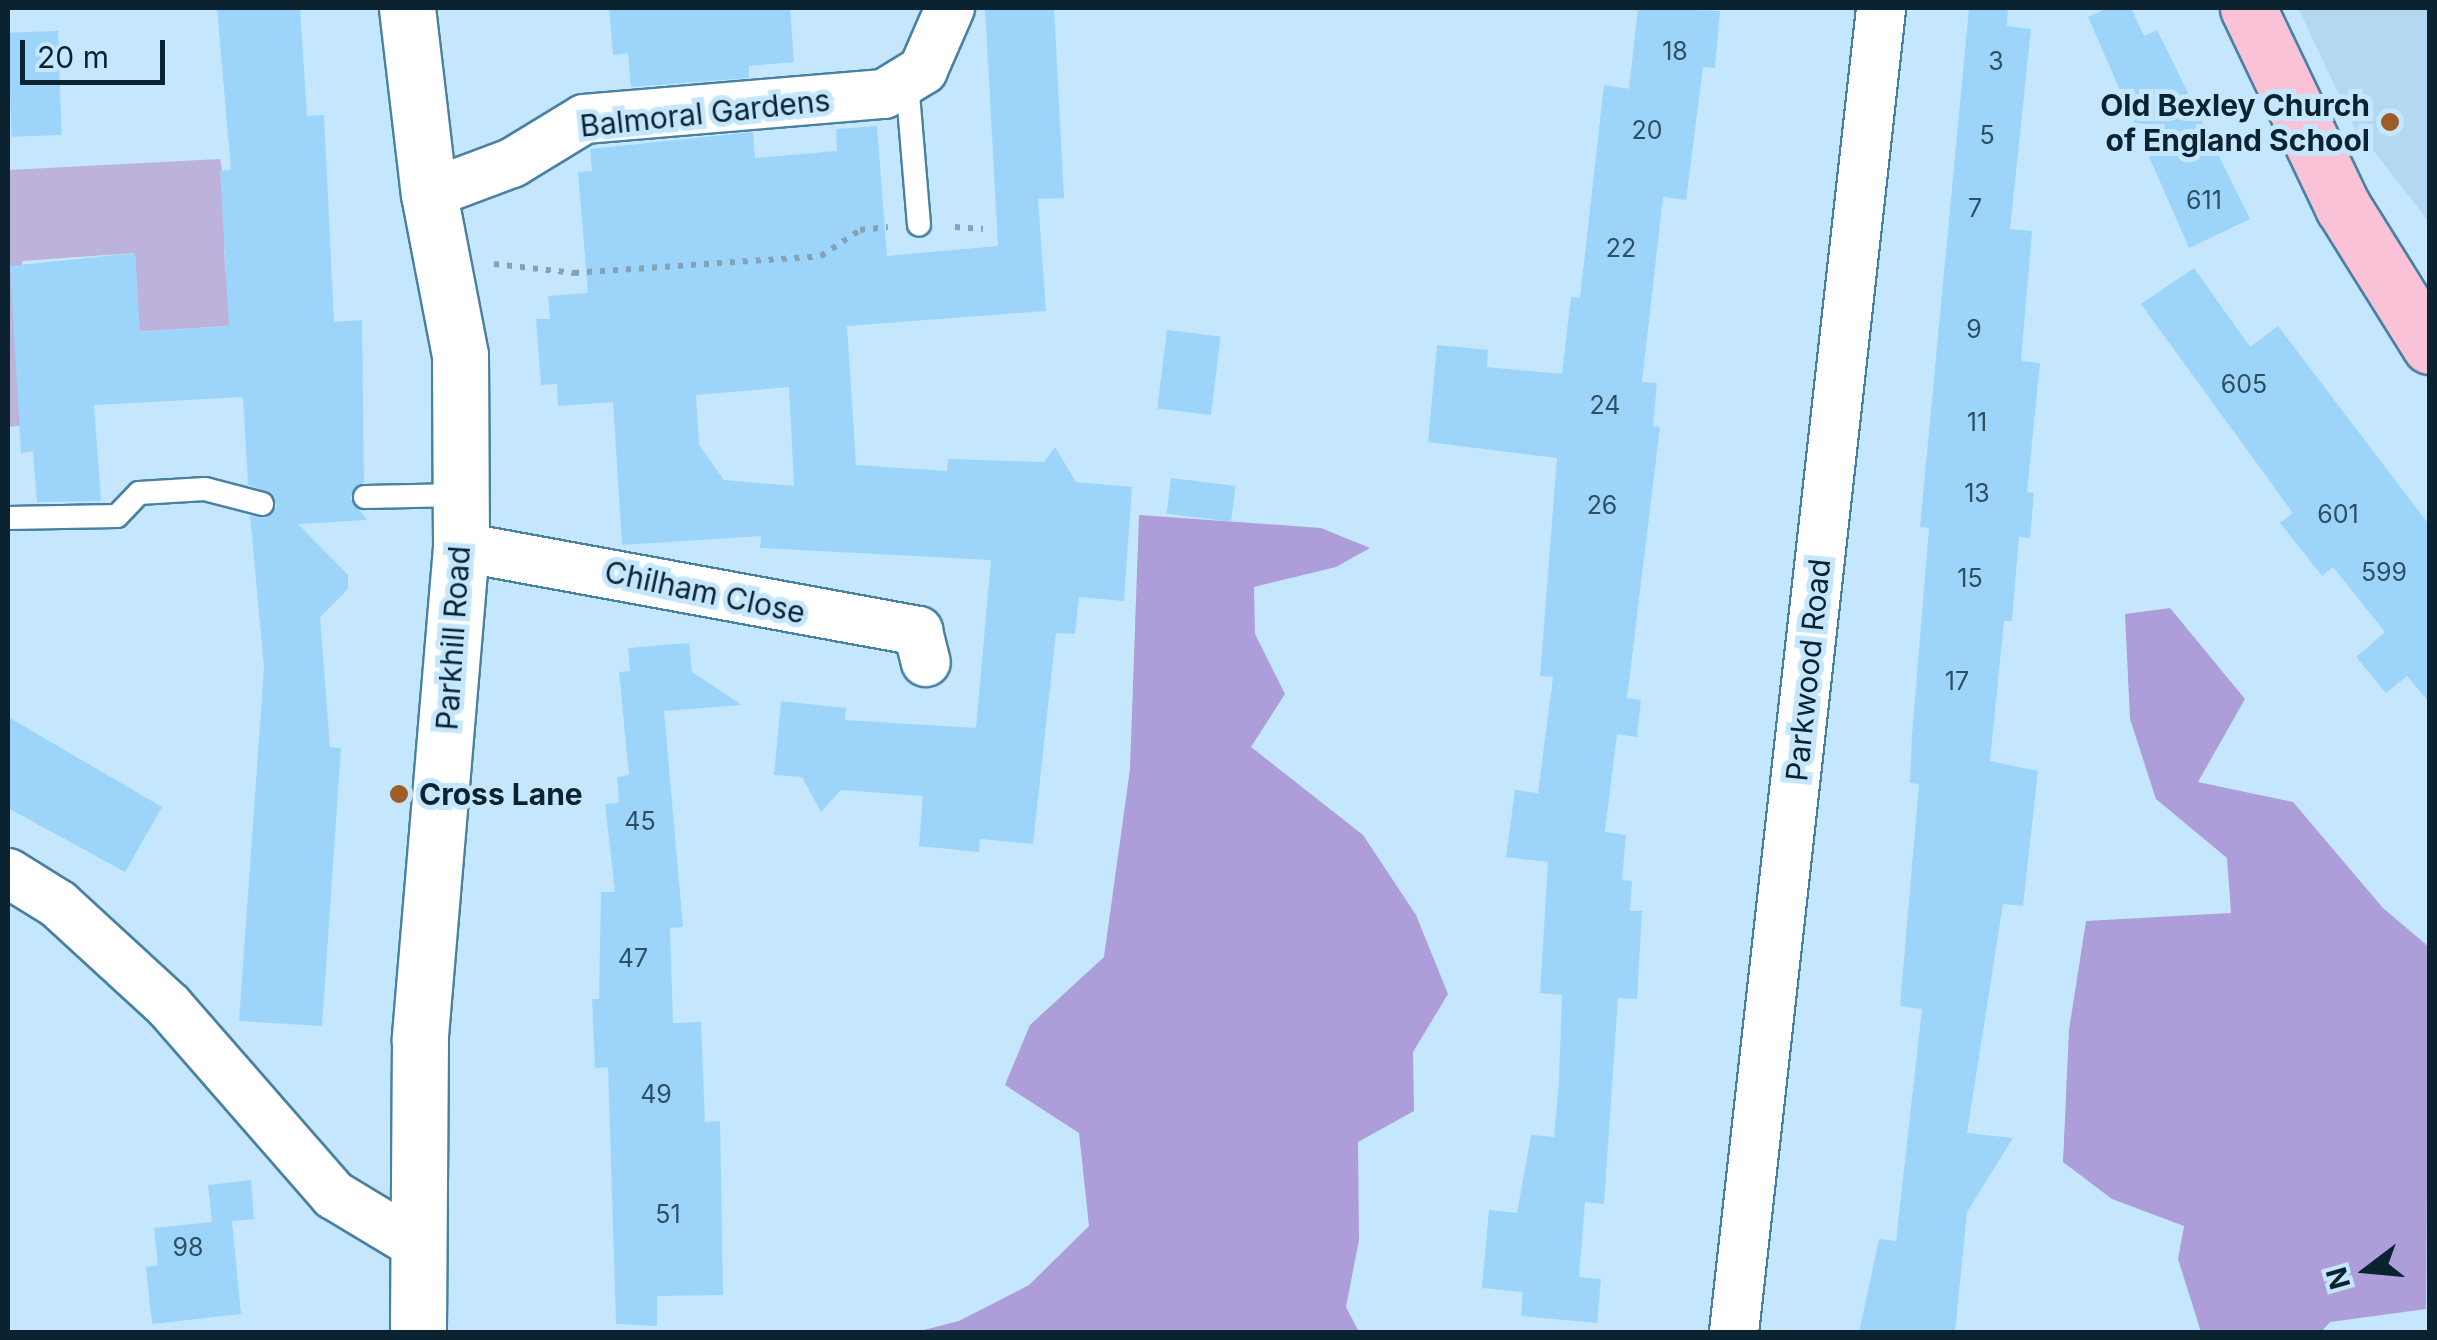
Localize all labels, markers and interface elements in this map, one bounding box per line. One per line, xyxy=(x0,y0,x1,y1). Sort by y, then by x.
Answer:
scale bar xyxy=(25,20,170,82)
house number: 18 xyxy=(1662,36,1688,66)
text: 20 m xyxy=(37,39,109,75)
house number: 3 xyxy=(1988,46,2004,76)
street label: Balmoral Gardens xyxy=(578,82,832,144)
place label: Old Bexley Church of England School xyxy=(2100,87,2370,158)
marker: Old Bexley Church of England School xyxy=(2379,111,2401,133)
house number: 20 xyxy=(1631,115,1663,145)
house number: 5 xyxy=(1979,120,1995,150)
house number: 611 xyxy=(2186,185,2222,215)
house number: 7 xyxy=(1968,193,1982,223)
house number: 22 xyxy=(1606,233,1636,263)
house number: 9 xyxy=(1966,314,1982,344)
house number: 605 xyxy=(2221,369,2267,399)
house number: 24 xyxy=(1589,390,1621,420)
house number: 11 xyxy=(1967,407,1987,437)
house number: 13 xyxy=(1964,478,1990,508)
house number: 26 xyxy=(1587,490,1617,520)
house number: 601 xyxy=(2317,499,2359,529)
street label: Parkhill Road xyxy=(429,545,477,731)
street label: Chilham Close xyxy=(601,553,809,631)
street label: Parkwood Road xyxy=(1778,557,1838,783)
house number: 599 xyxy=(2361,557,2407,587)
house number: 15 xyxy=(1957,563,1983,593)
house number: 17 xyxy=(1945,666,1969,696)
place label: Cross Lane xyxy=(419,776,583,812)
marker: Cross Lane xyxy=(388,783,410,805)
house number: 45 xyxy=(624,806,656,836)
house number: 47 xyxy=(618,943,648,973)
house number: 49 xyxy=(640,1079,672,1109)
house number: 51 xyxy=(655,1199,681,1229)
north arrow xyxy=(2317,1220,2417,1320)
house number: 98 xyxy=(173,1232,203,1262)
text: N xyxy=(2319,1263,2357,1293)

